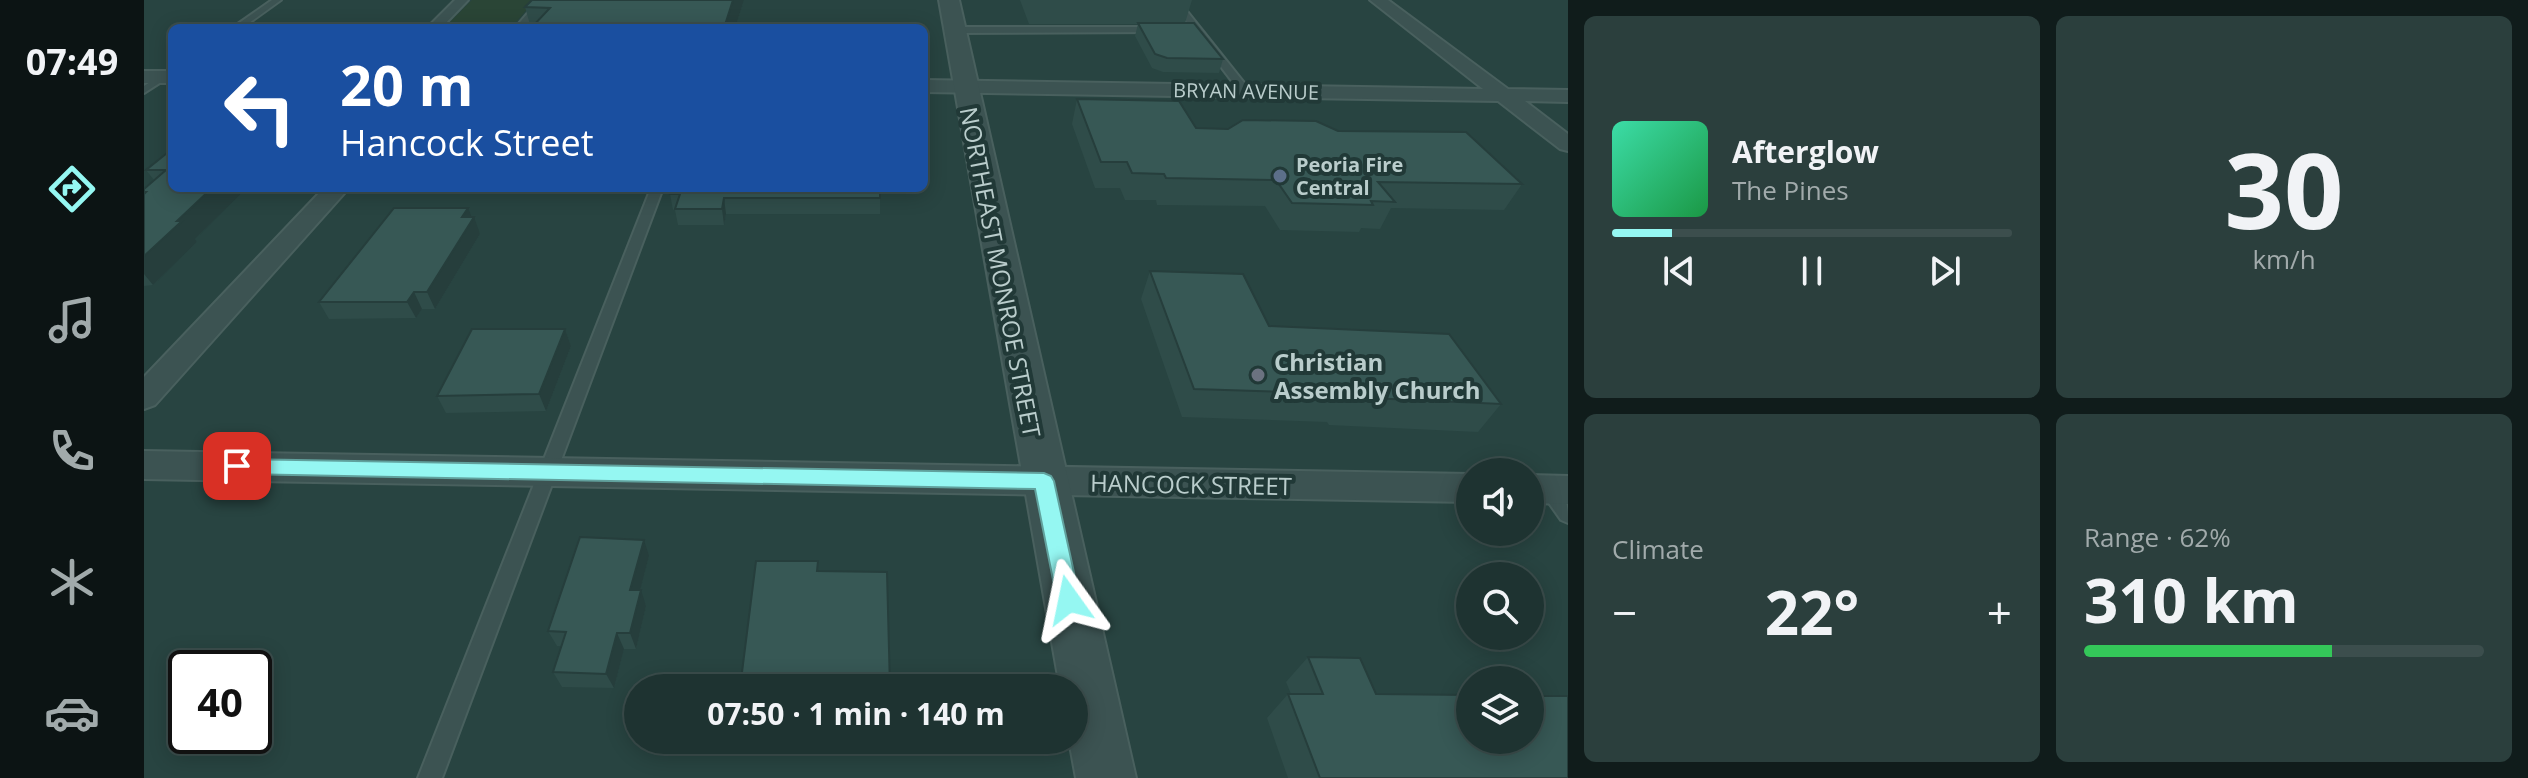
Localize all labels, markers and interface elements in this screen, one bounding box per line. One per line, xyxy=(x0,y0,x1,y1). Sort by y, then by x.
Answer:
text: 07:49 xyxy=(26,37,118,86)
text: 20 m xyxy=(340,46,474,122)
icon: left xyxy=(208,56,312,160)
street label: BRYAN AVENUE xyxy=(1173,76,1319,106)
street label: NORTHEAST MONROE STREET xyxy=(953,104,1049,440)
text: Hancock Street xyxy=(340,118,594,167)
text: 30 xyxy=(2225,118,2343,259)
text: Afterglow xyxy=(1732,131,1879,172)
place label: Peoria Fire Central xyxy=(1296,151,1403,201)
icon: directions xyxy=(44,161,100,217)
marker: Peoria Fire Central xyxy=(1271,167,1289,185)
text: The Pines xyxy=(1732,172,1849,208)
text: km/h xyxy=(2252,241,2316,277)
icon: previous xyxy=(1657,249,1701,293)
icon: pause xyxy=(1790,249,1834,293)
icon: next xyxy=(1923,249,1967,293)
icon: music xyxy=(44,292,100,348)
place label: Christian Assembly Church xyxy=(1274,345,1480,406)
marker: Christian Assembly Church xyxy=(1249,366,1267,384)
icon: phone xyxy=(44,423,100,479)
pin xyxy=(203,432,271,500)
icon: arrive xyxy=(215,444,259,488)
map controls xyxy=(1456,458,1544,754)
button: sound xyxy=(1456,458,1544,546)
street label: HANCOCK STREET xyxy=(1090,466,1292,502)
text: Range · 62% xyxy=(2084,519,2231,555)
text: Climate xyxy=(1612,531,1704,567)
icon: climate xyxy=(44,554,100,610)
position arrow xyxy=(1027,558,1111,642)
text: 310 km xyxy=(2084,559,2299,641)
button: search xyxy=(1456,562,1544,650)
text: 22° xyxy=(1765,571,1859,653)
text: − xyxy=(1612,582,1637,642)
text: + xyxy=(1987,582,2012,642)
speed limit sign: 40 xyxy=(168,650,272,754)
button: layers xyxy=(1456,666,1544,754)
icon: car xyxy=(44,685,100,741)
text: 07:50 · 1 min · 140 m xyxy=(707,693,1005,734)

